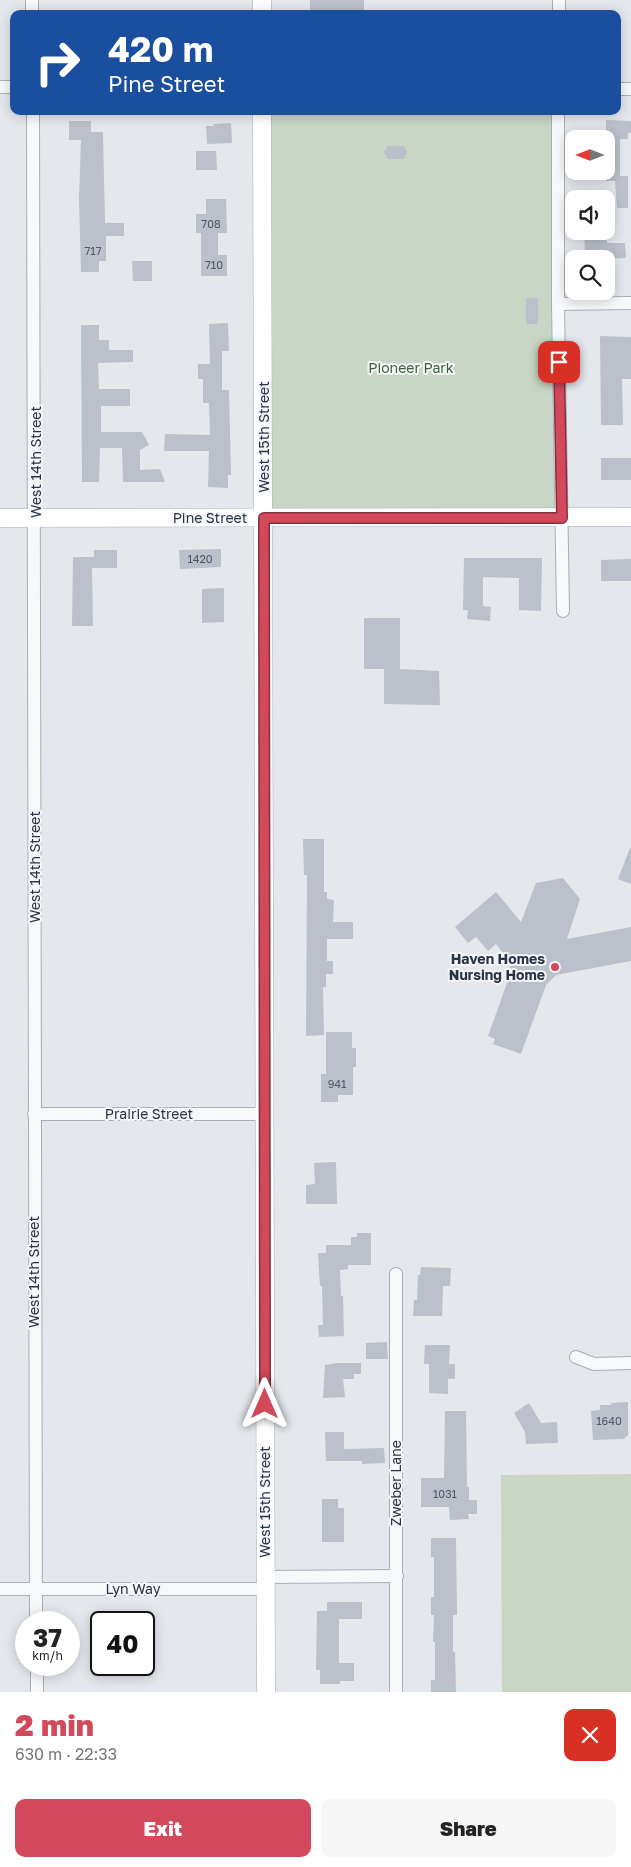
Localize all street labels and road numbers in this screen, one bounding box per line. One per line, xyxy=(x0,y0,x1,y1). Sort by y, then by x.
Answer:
street label: West 15th Street xyxy=(255,381,272,493)
street label: West 14th Street xyxy=(27,406,44,518)
street label: Pine Street xyxy=(173,509,247,526)
street label: West 14th Street xyxy=(26,811,43,923)
street label: Prairie Street xyxy=(105,1105,193,1122)
street label: West 14th Street xyxy=(25,1216,42,1328)
street label: Zweber Lane xyxy=(387,1440,404,1526)
street label: West 15th Street xyxy=(256,1446,273,1558)
street label: Lyn Way xyxy=(105,1580,161,1597)

